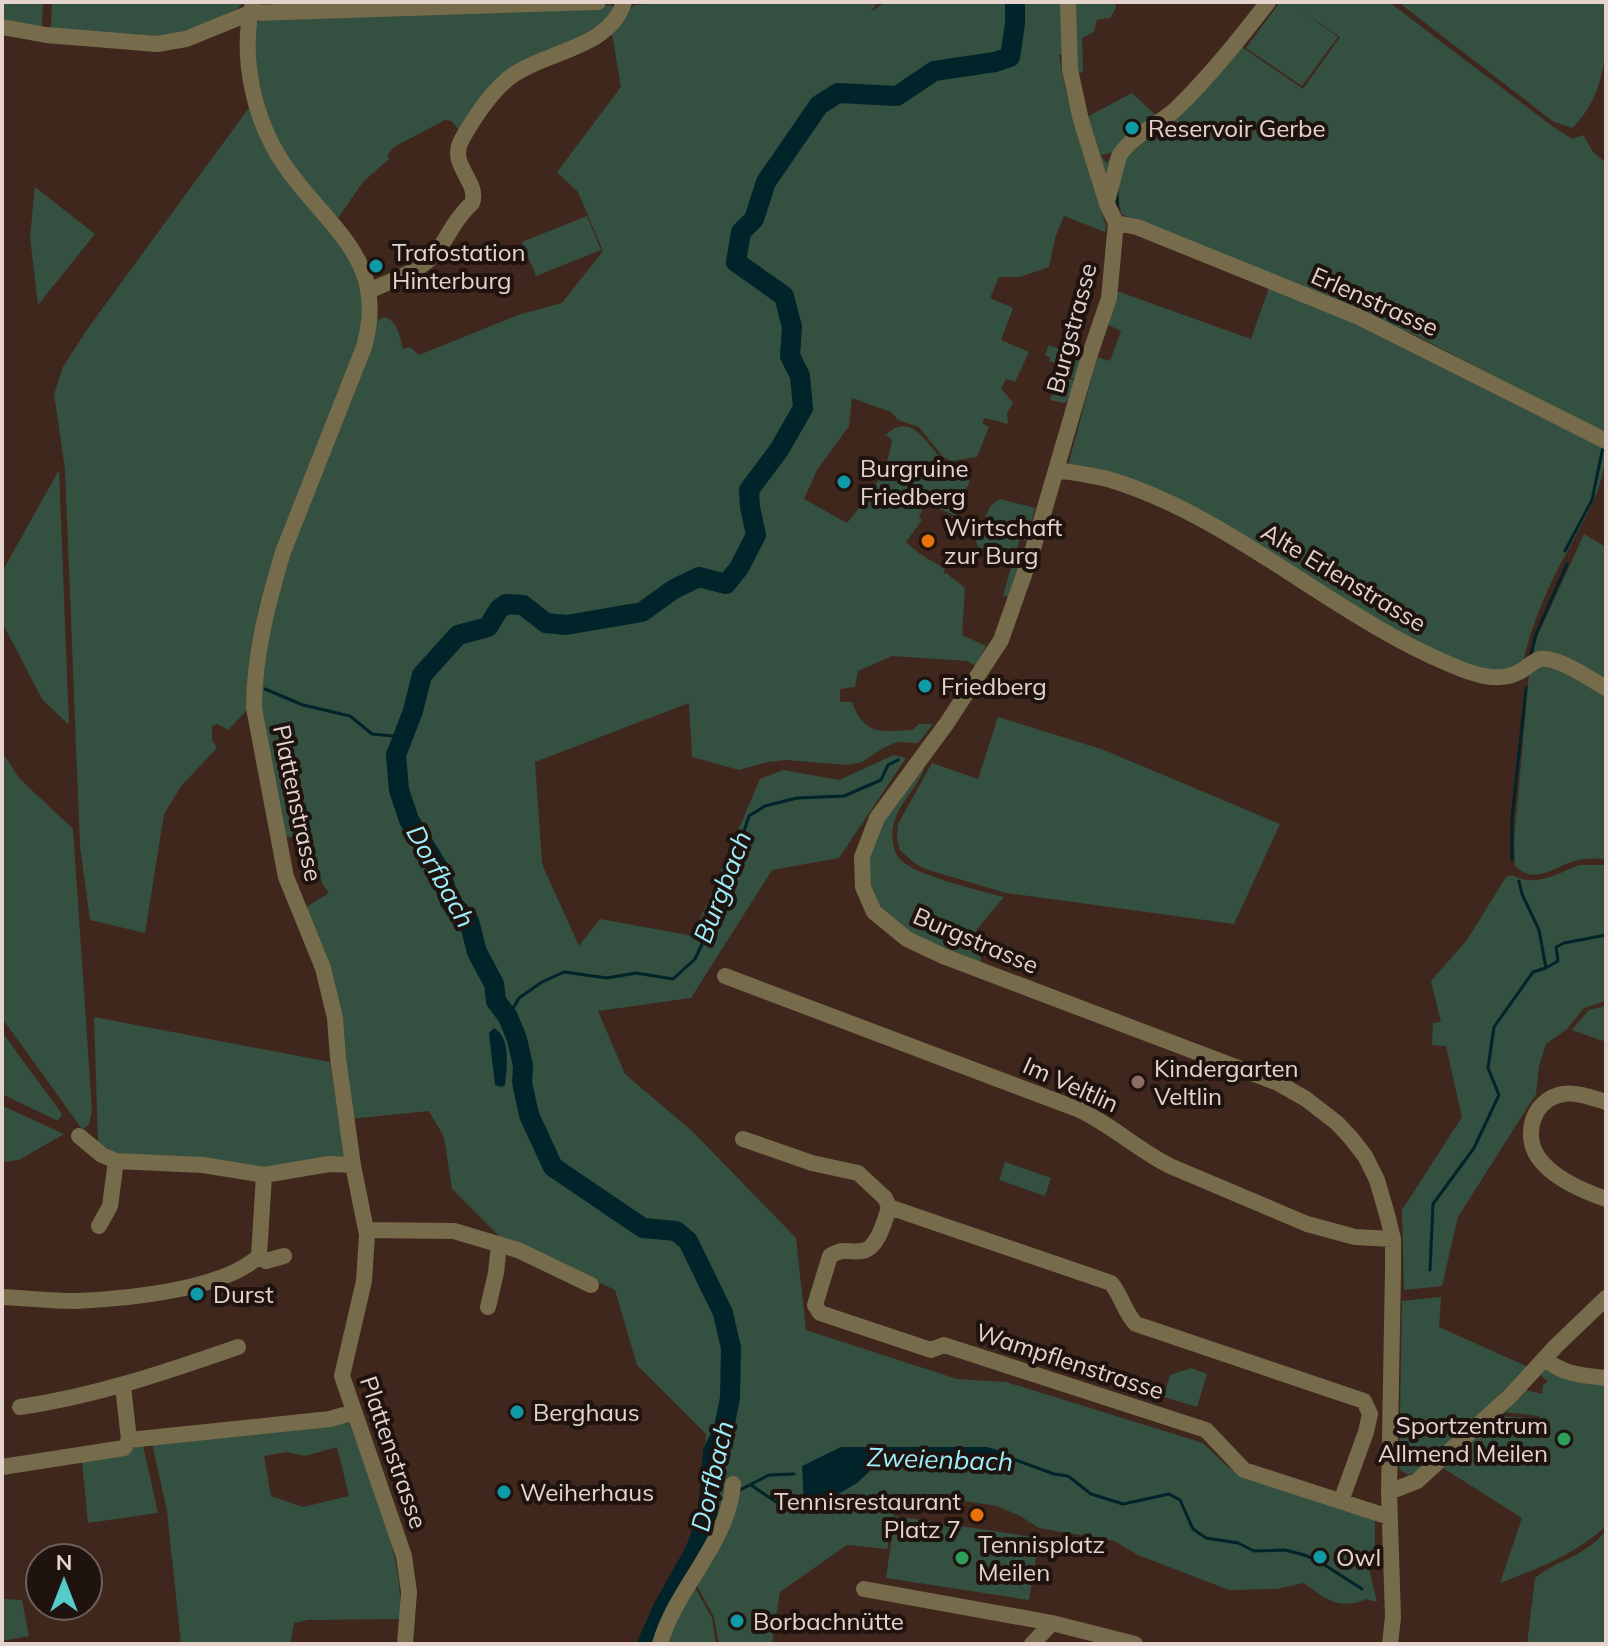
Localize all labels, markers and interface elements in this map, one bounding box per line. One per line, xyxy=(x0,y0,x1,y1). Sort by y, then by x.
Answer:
place label: Reservoir Gerbe xyxy=(1148,113,1326,143)
marker: Reservoir Gerbe xyxy=(1123,119,1141,137)
place label: Trafostation Hinterburg xyxy=(392,237,526,295)
marker: Trafostation Hinterburg xyxy=(367,257,385,275)
street label: Burgstrasse xyxy=(1039,260,1103,396)
street label: Erlenstrasse xyxy=(1307,260,1443,342)
place label: Burgruine Friedberg xyxy=(860,453,969,511)
marker: Burgruine Friedberg xyxy=(835,473,853,491)
place label: Wirtschaft zur Burg xyxy=(944,512,1062,570)
street label: Alte Erlenstrasse xyxy=(1256,516,1432,638)
marker: Wirtschaft zur Burg xyxy=(919,532,937,550)
place label: Friedberg xyxy=(941,671,1047,701)
marker: Friedberg xyxy=(916,677,934,695)
street label: Plattenstrasse xyxy=(267,722,329,884)
water label: Dorfbach xyxy=(399,819,483,933)
water label: Burgbach xyxy=(686,827,758,947)
street label: Burgstrasse xyxy=(909,900,1043,980)
street label: Im Veltlin xyxy=(1019,1050,1123,1118)
place label: Kindergarten Veltlin xyxy=(1154,1053,1299,1111)
marker: Kindergarten Veltlin xyxy=(1129,1073,1147,1091)
place label: Durst xyxy=(213,1279,274,1309)
marker: Durst xyxy=(188,1285,206,1303)
street label: Wampflenstrasse xyxy=(972,1316,1168,1406)
street label: Plattenstrasse xyxy=(354,1372,434,1532)
place label: Berghaus xyxy=(533,1397,640,1427)
marker: Berghaus xyxy=(508,1403,526,1421)
place label: Sportzentrum Allmend Meilen xyxy=(1378,1410,1548,1468)
water label: Dorfbach xyxy=(683,1417,741,1535)
marker: Sportzentrum Allmend Meilen xyxy=(1555,1430,1573,1448)
water label: Zweienbach xyxy=(866,1440,1014,1478)
place label: Weiherhaus xyxy=(520,1477,654,1507)
marker: Weiherhaus xyxy=(495,1483,513,1501)
place label: Tennisrestaurant Platz 7 xyxy=(774,1486,961,1544)
marker: Tennisrestaurant Platz 7 xyxy=(968,1506,986,1524)
place label: Tennisplatz Meilen xyxy=(978,1529,1105,1587)
north arrow xyxy=(24,1542,104,1622)
place label: Owl xyxy=(1336,1542,1381,1572)
text: N xyxy=(56,1548,72,1576)
marker: Owl xyxy=(1311,1548,1329,1566)
marker: Tennisplatz Meilen xyxy=(953,1549,971,1567)
place label: Borbachnütte xyxy=(753,1606,904,1636)
marker: Borbachnütte xyxy=(728,1612,746,1630)

